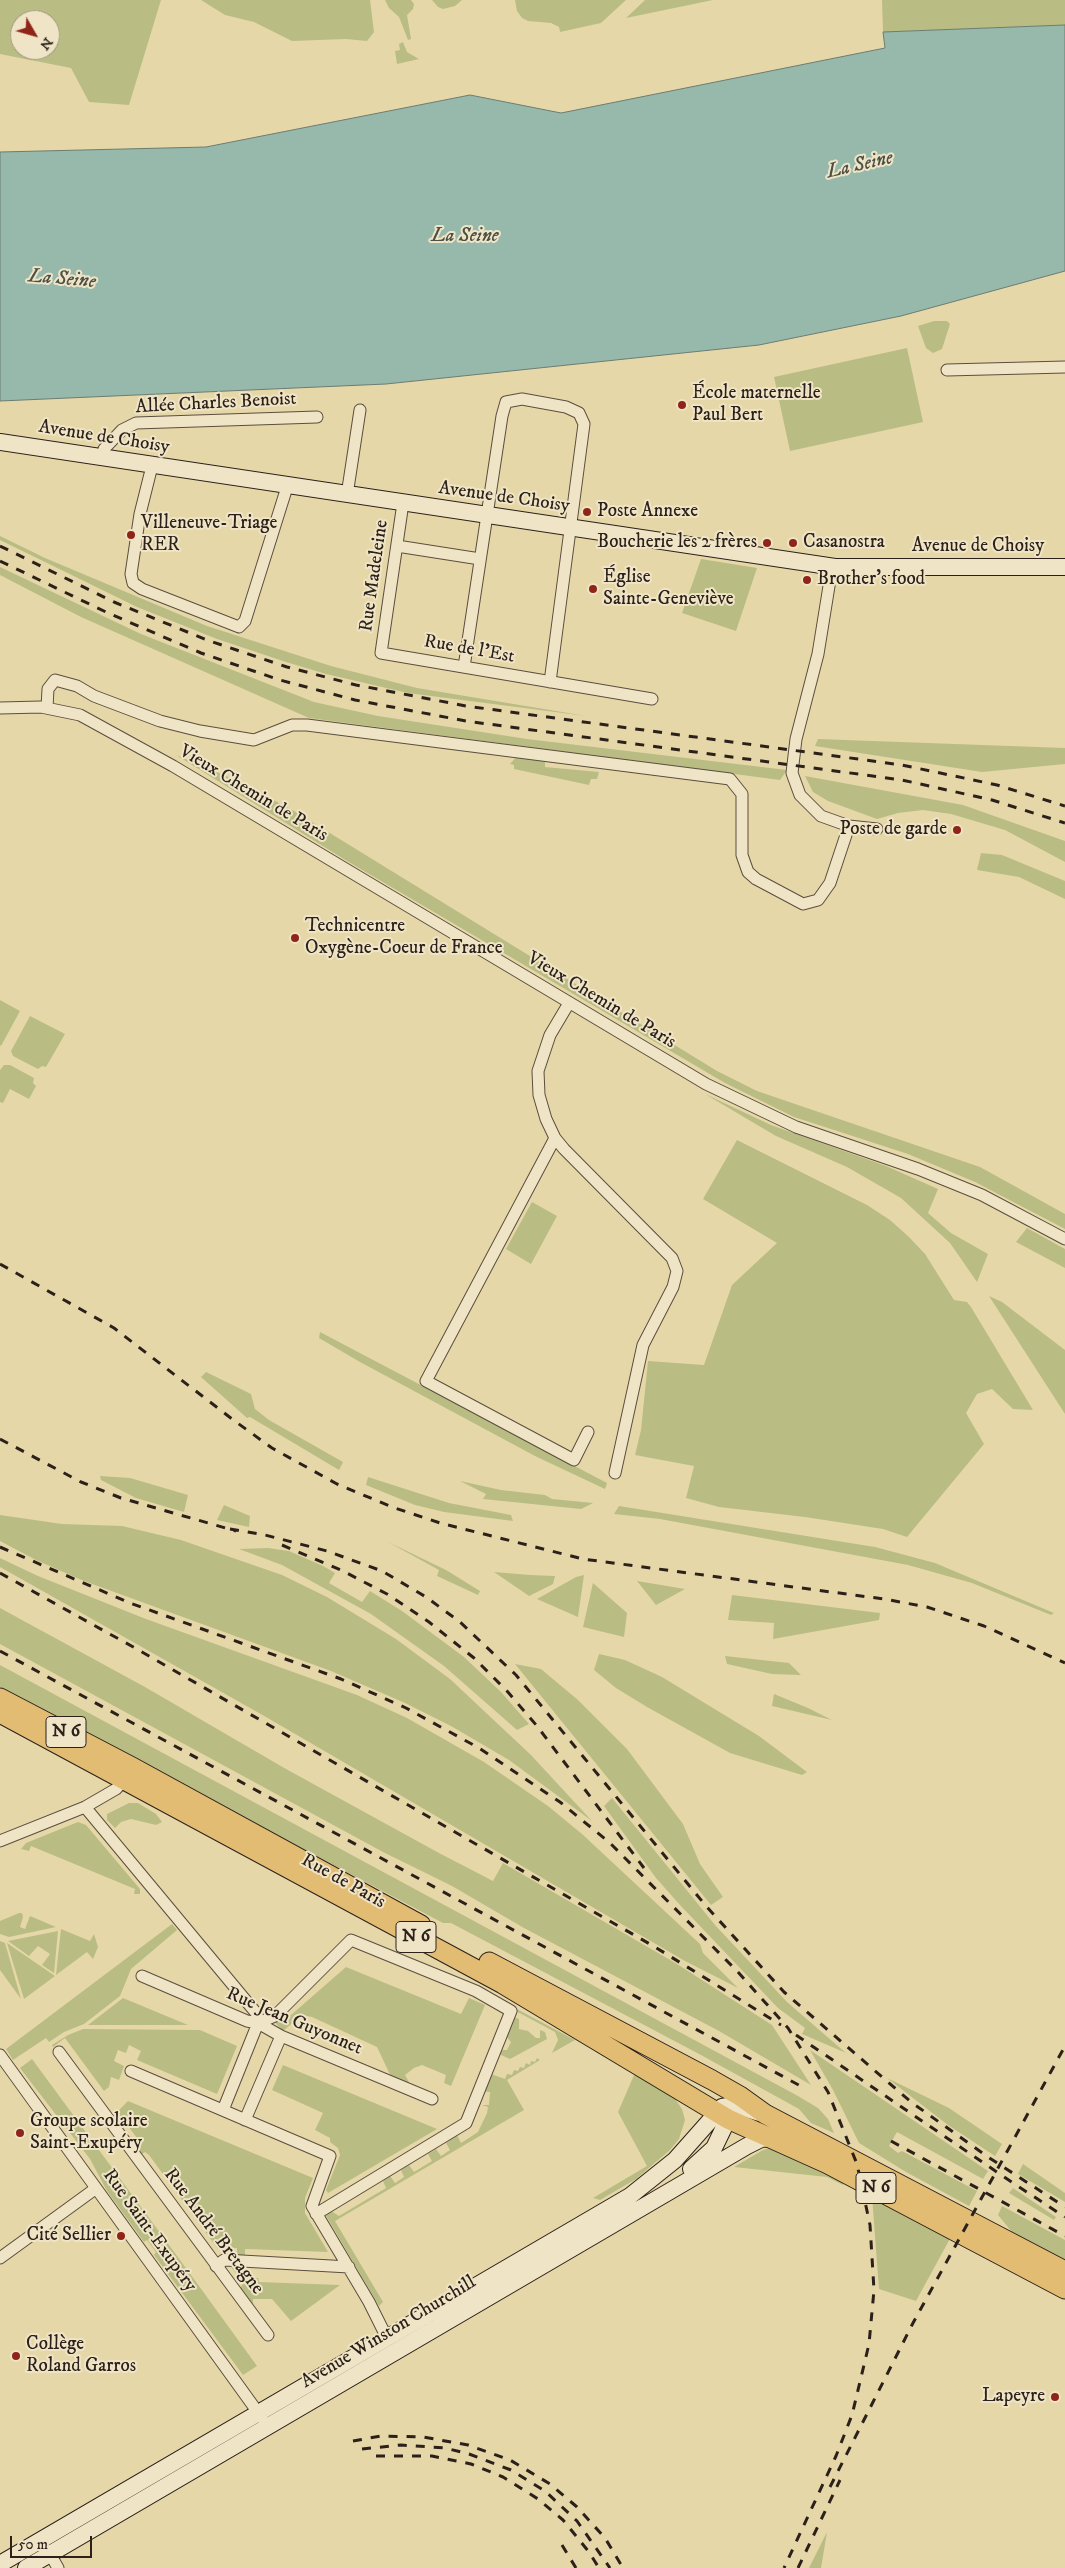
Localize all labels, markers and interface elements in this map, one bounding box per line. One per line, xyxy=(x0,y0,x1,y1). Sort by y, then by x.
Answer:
north arrow xyxy=(10,10,60,60)
text: N xyxy=(35,34,57,54)
water label: La Seine xyxy=(825,147,895,185)
water label: La Seine xyxy=(431,225,499,249)
water label: La Seine xyxy=(27,265,97,295)
place label: École maternelle Paul Bert xyxy=(692,383,821,427)
street label: Allée Charles Benoist xyxy=(135,388,297,420)
marker: École maternelle Paul Bert xyxy=(676,399,688,411)
street label: Avenue de Choisy xyxy=(37,416,171,460)
street label: Avenue de Choisy xyxy=(437,478,571,518)
place label: Poste Annexe xyxy=(597,501,698,523)
marker: Poste Annexe xyxy=(581,506,593,518)
place label: Villeneuve-Triage RER xyxy=(141,513,277,557)
street label: Rue Madeleine xyxy=(356,519,394,633)
marker: Villeneuve-Triage RER xyxy=(125,529,137,541)
place label: Boucherie les 2 frères xyxy=(597,532,757,554)
place label: Casanostra xyxy=(803,532,885,554)
street label: Avenue de Choisy xyxy=(912,536,1044,558)
marker: Boucherie les 2 frères xyxy=(761,537,773,549)
marker: Casanostra xyxy=(787,537,799,549)
place label: Église Sainte-Geneviève xyxy=(603,567,734,611)
place label: Brother's food xyxy=(817,569,925,591)
marker: Brother's food xyxy=(801,574,813,586)
marker: Église Sainte-Geneviève xyxy=(587,583,599,595)
street label: Rue de l'Est xyxy=(422,631,516,669)
street label: Vieux Chemin de Paris xyxy=(174,741,332,847)
place label: Poste de garde xyxy=(840,819,947,841)
marker: Poste de garde xyxy=(951,824,963,836)
place label: Technicentre Oxygène-Coeur de France xyxy=(305,916,503,960)
marker: Technicentre Oxygène-Coeur de France xyxy=(289,932,301,944)
street label: Vieux Chemin de Paris xyxy=(522,948,680,1054)
road number: N 6 xyxy=(46,1716,86,1748)
street label: Rue de Paris xyxy=(297,1850,389,1914)
road number: N 6 xyxy=(396,1921,436,1952)
street label: Rue Jean Guyonnet xyxy=(223,1983,365,2061)
place label: Groupe scolaire Saint-Exupéry xyxy=(30,2111,148,2155)
marker: Groupe scolaire Saint-Exupéry xyxy=(14,2127,26,2139)
street label: Rue André Bretagne xyxy=(158,2164,268,2300)
street label: Rue Saint-Exupéry xyxy=(97,2165,201,2297)
road number: N 6 xyxy=(856,2172,896,2204)
place label: Cité Sellier xyxy=(27,2225,111,2247)
marker: Cité Sellier xyxy=(115,2230,127,2242)
street label: Avenue Winston Churchill xyxy=(297,2272,481,2394)
place label: Collège Roland Garros xyxy=(26,2334,136,2378)
marker: Collège Roland Garros xyxy=(10,2350,22,2362)
place label: Lapeyre xyxy=(982,2386,1045,2408)
marker: Lapeyre xyxy=(1049,2391,1061,2403)
scale bar xyxy=(12,2526,95,2558)
text: 50 m xyxy=(18,2535,48,2554)

